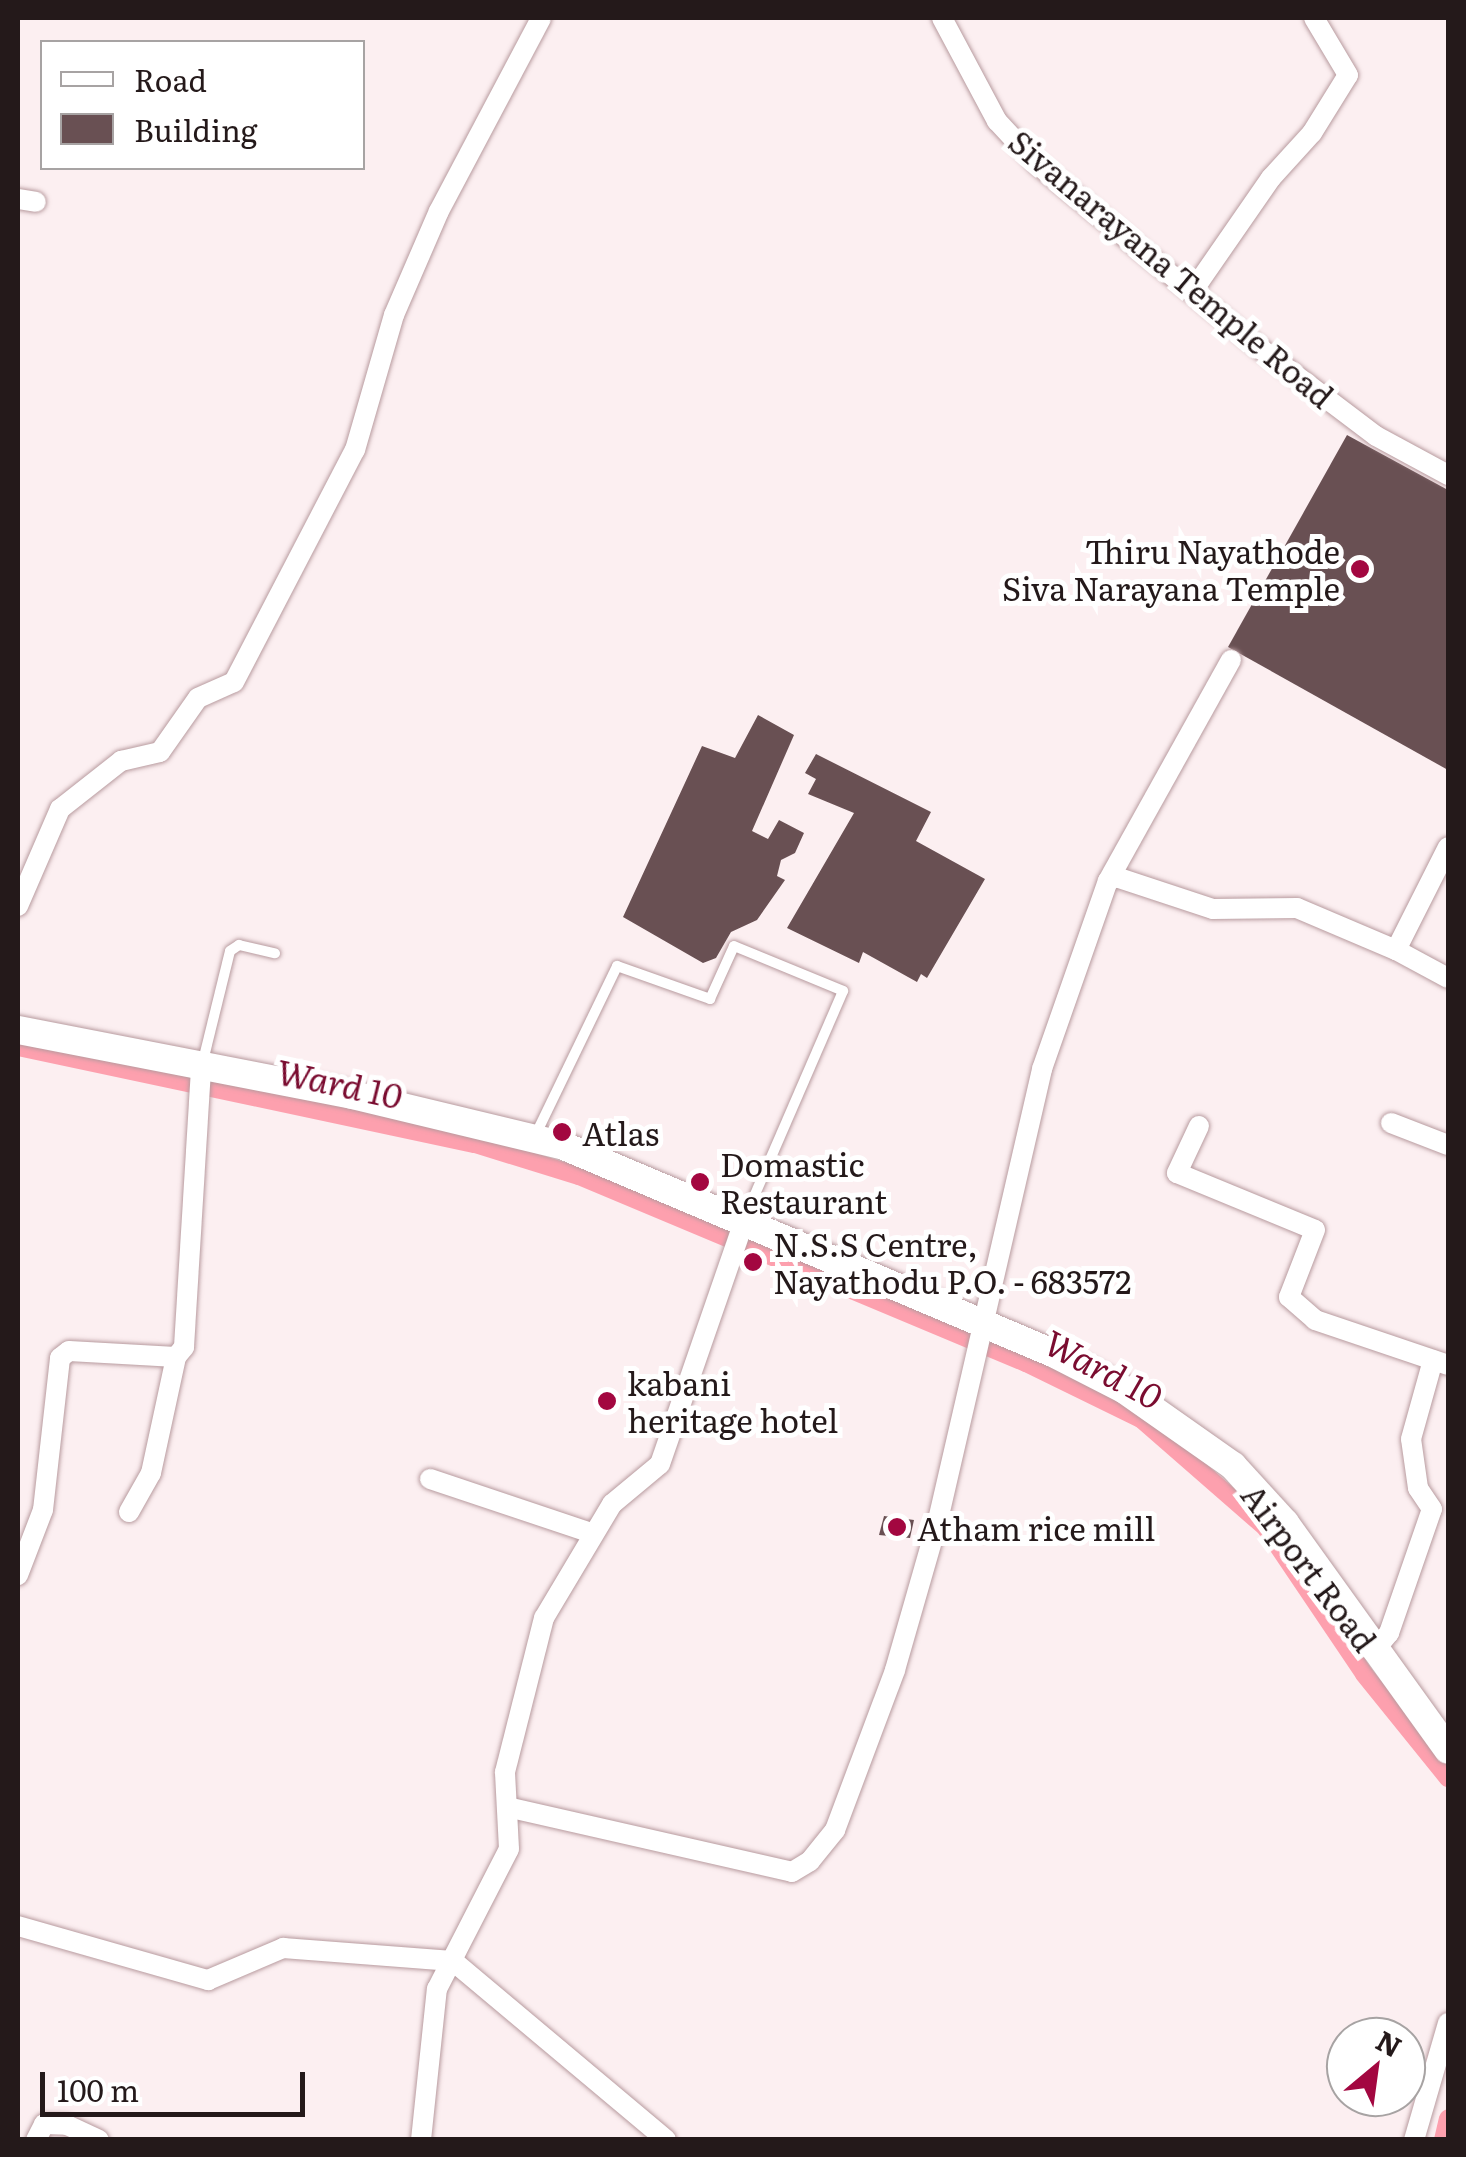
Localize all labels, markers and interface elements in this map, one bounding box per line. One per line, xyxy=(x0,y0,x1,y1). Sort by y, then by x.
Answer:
legend xyxy=(40,40,365,170)
text: Road xyxy=(134,57,207,101)
text: Building xyxy=(134,107,258,151)
street label: Sivanarayana Temple Road xyxy=(1002,121,1342,415)
place label: Thiru Nayathode Siva Narayana Temple xyxy=(1002,532,1340,607)
marker: Thiru Nayathode Siva Narayana Temple xyxy=(1349,558,1371,580)
water label: Ward 10 xyxy=(273,1048,407,1116)
place label: Atlas xyxy=(582,1113,659,1151)
marker: Atlas xyxy=(551,1121,573,1143)
place label: Domastic Restaurant xyxy=(720,1145,887,1220)
marker: Domastic Restaurant xyxy=(689,1171,711,1193)
place label: N.S.S Centre, Nayathodu P.O. - 683572 xyxy=(773,1225,1131,1300)
marker: N.S.S Centre, Nayathodu P.O. - 683572 xyxy=(742,1251,764,1273)
water label: Ward 10 xyxy=(1038,1320,1170,1416)
place label: kabani heritage hotel xyxy=(627,1364,838,1439)
marker: kabani heritage hotel xyxy=(596,1390,618,1412)
street label: Airport Road xyxy=(1235,1476,1385,1658)
place label: Atham rice mill xyxy=(917,1508,1155,1546)
marker: Atham rice mill xyxy=(886,1516,908,1538)
north arrow xyxy=(1326,2017,1426,2117)
text: N xyxy=(1369,2018,1410,2067)
scale bar xyxy=(45,2052,310,2114)
text: 100 m xyxy=(57,2067,139,2111)

